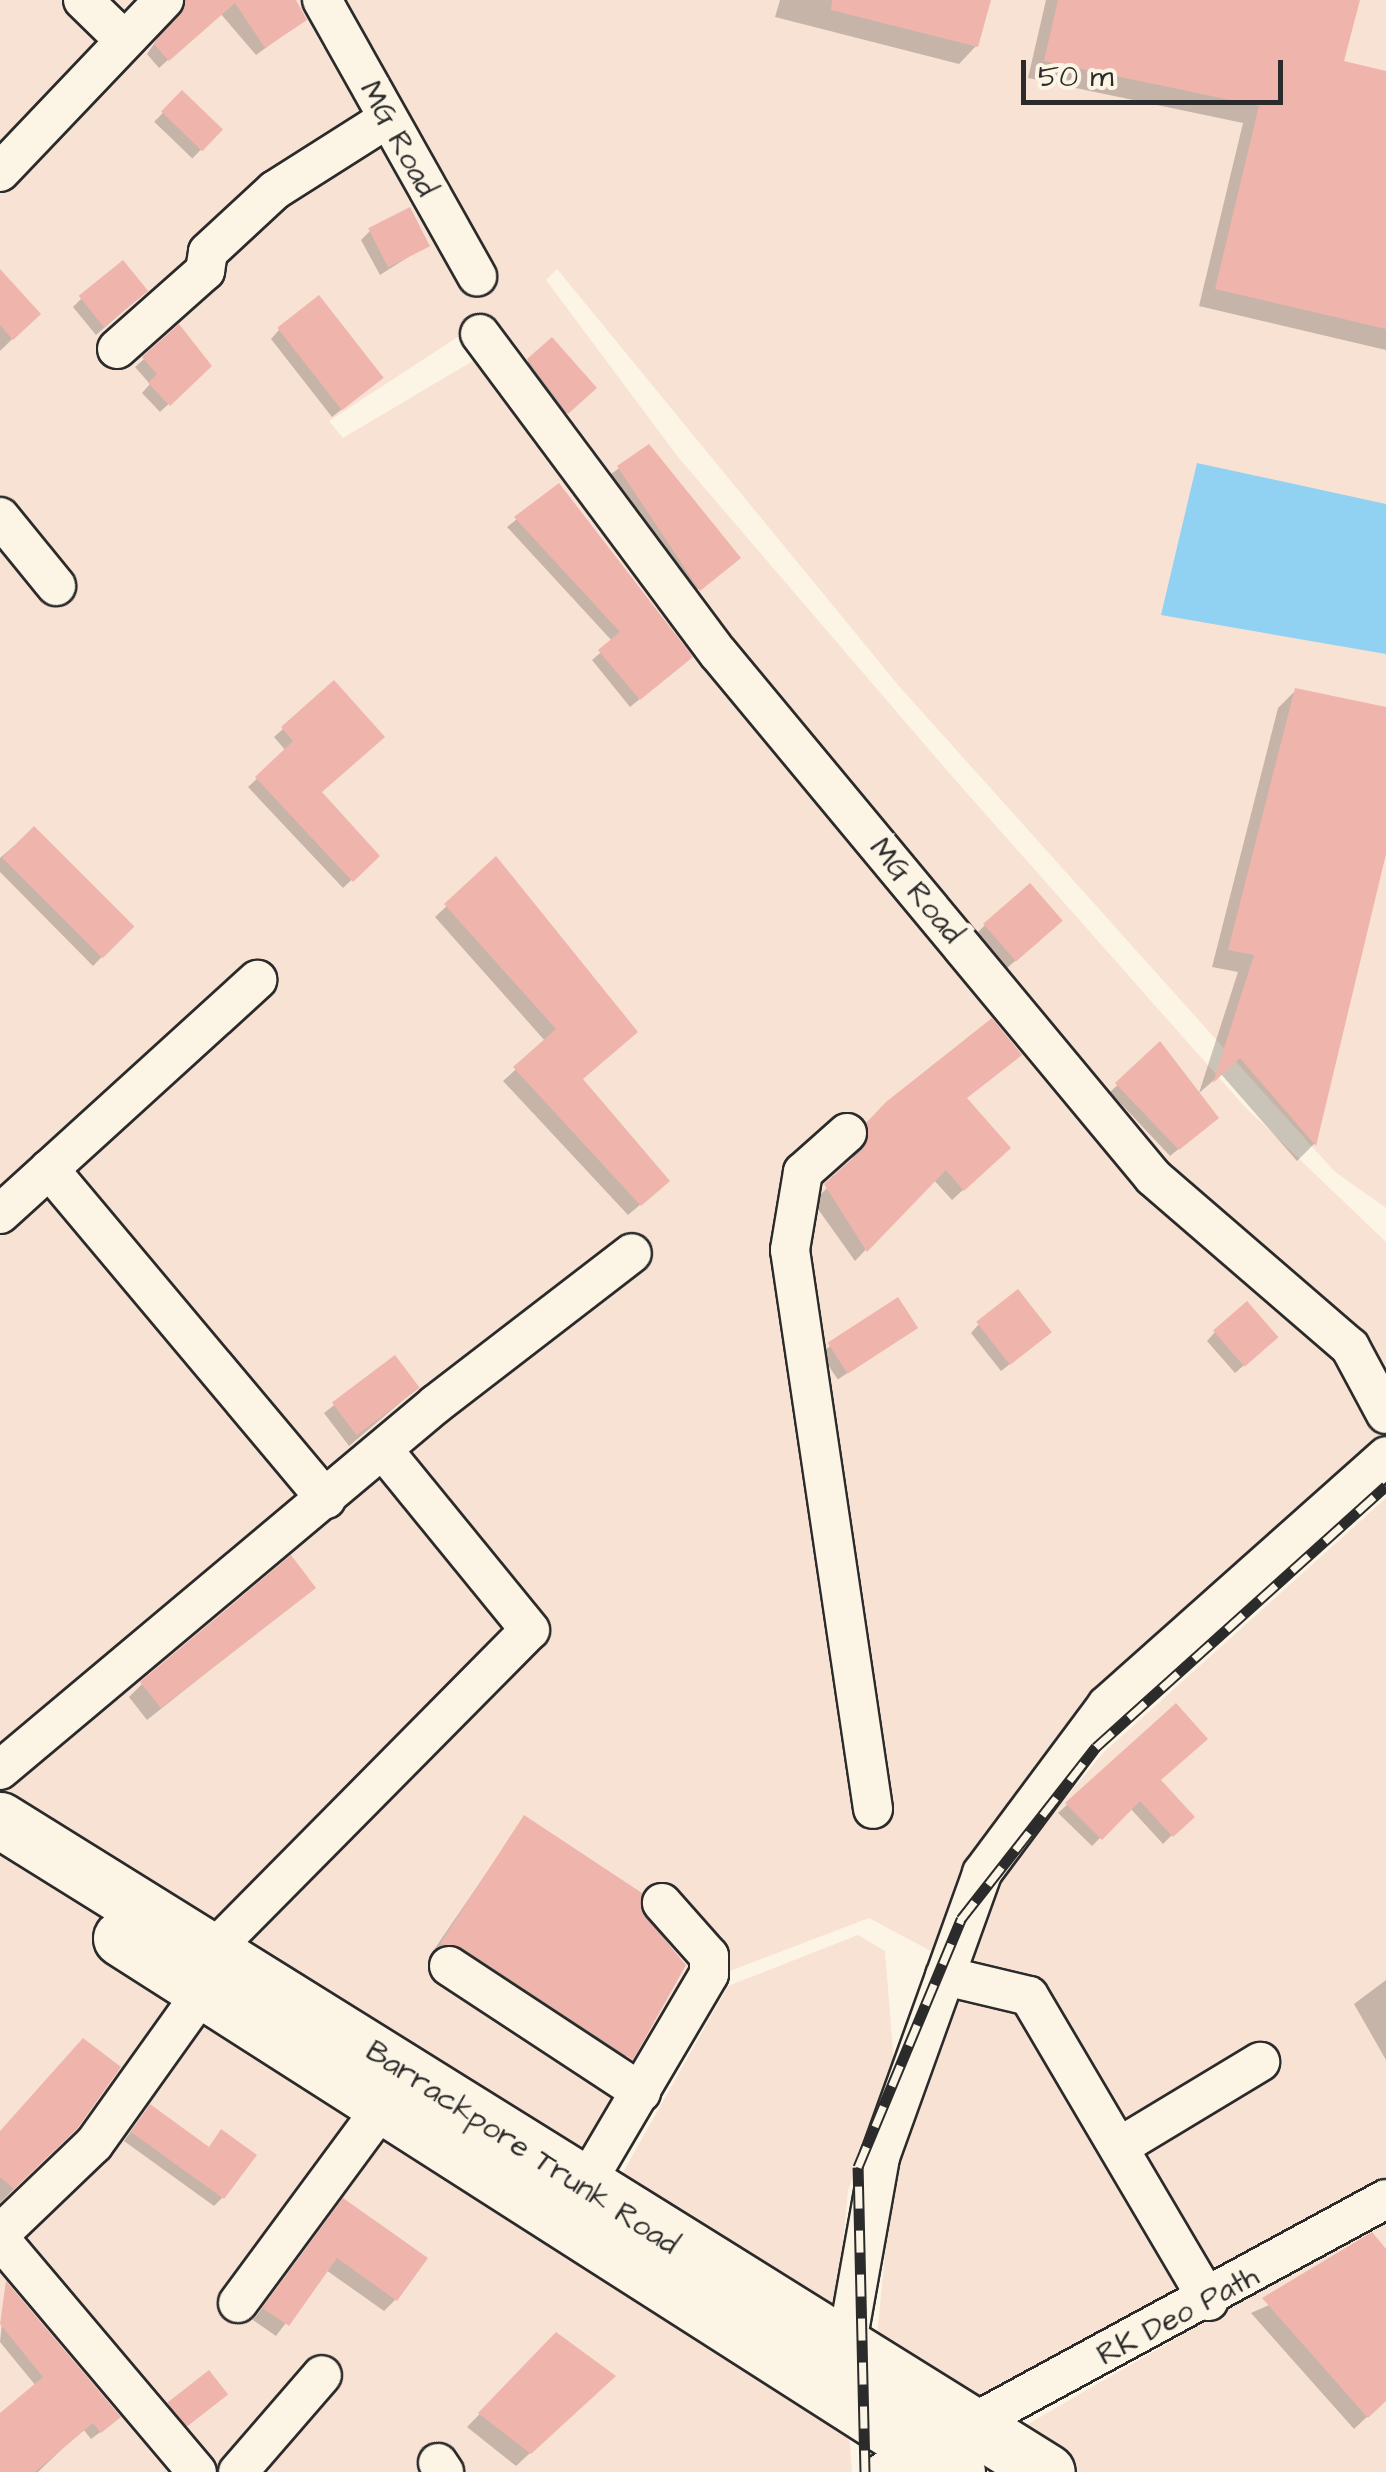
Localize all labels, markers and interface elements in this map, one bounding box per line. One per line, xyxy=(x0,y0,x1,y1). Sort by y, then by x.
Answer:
scale bar xyxy=(1026,40,1288,102)
text: 50 m xyxy=(1038,56,1114,98)
street label: MG Road xyxy=(352,75,444,203)
street label: MG Road xyxy=(862,831,970,951)
street label: Barrackpore Trunk Road xyxy=(359,2033,685,2263)
street label: RK Deo Path xyxy=(1091,2258,1265,2374)

